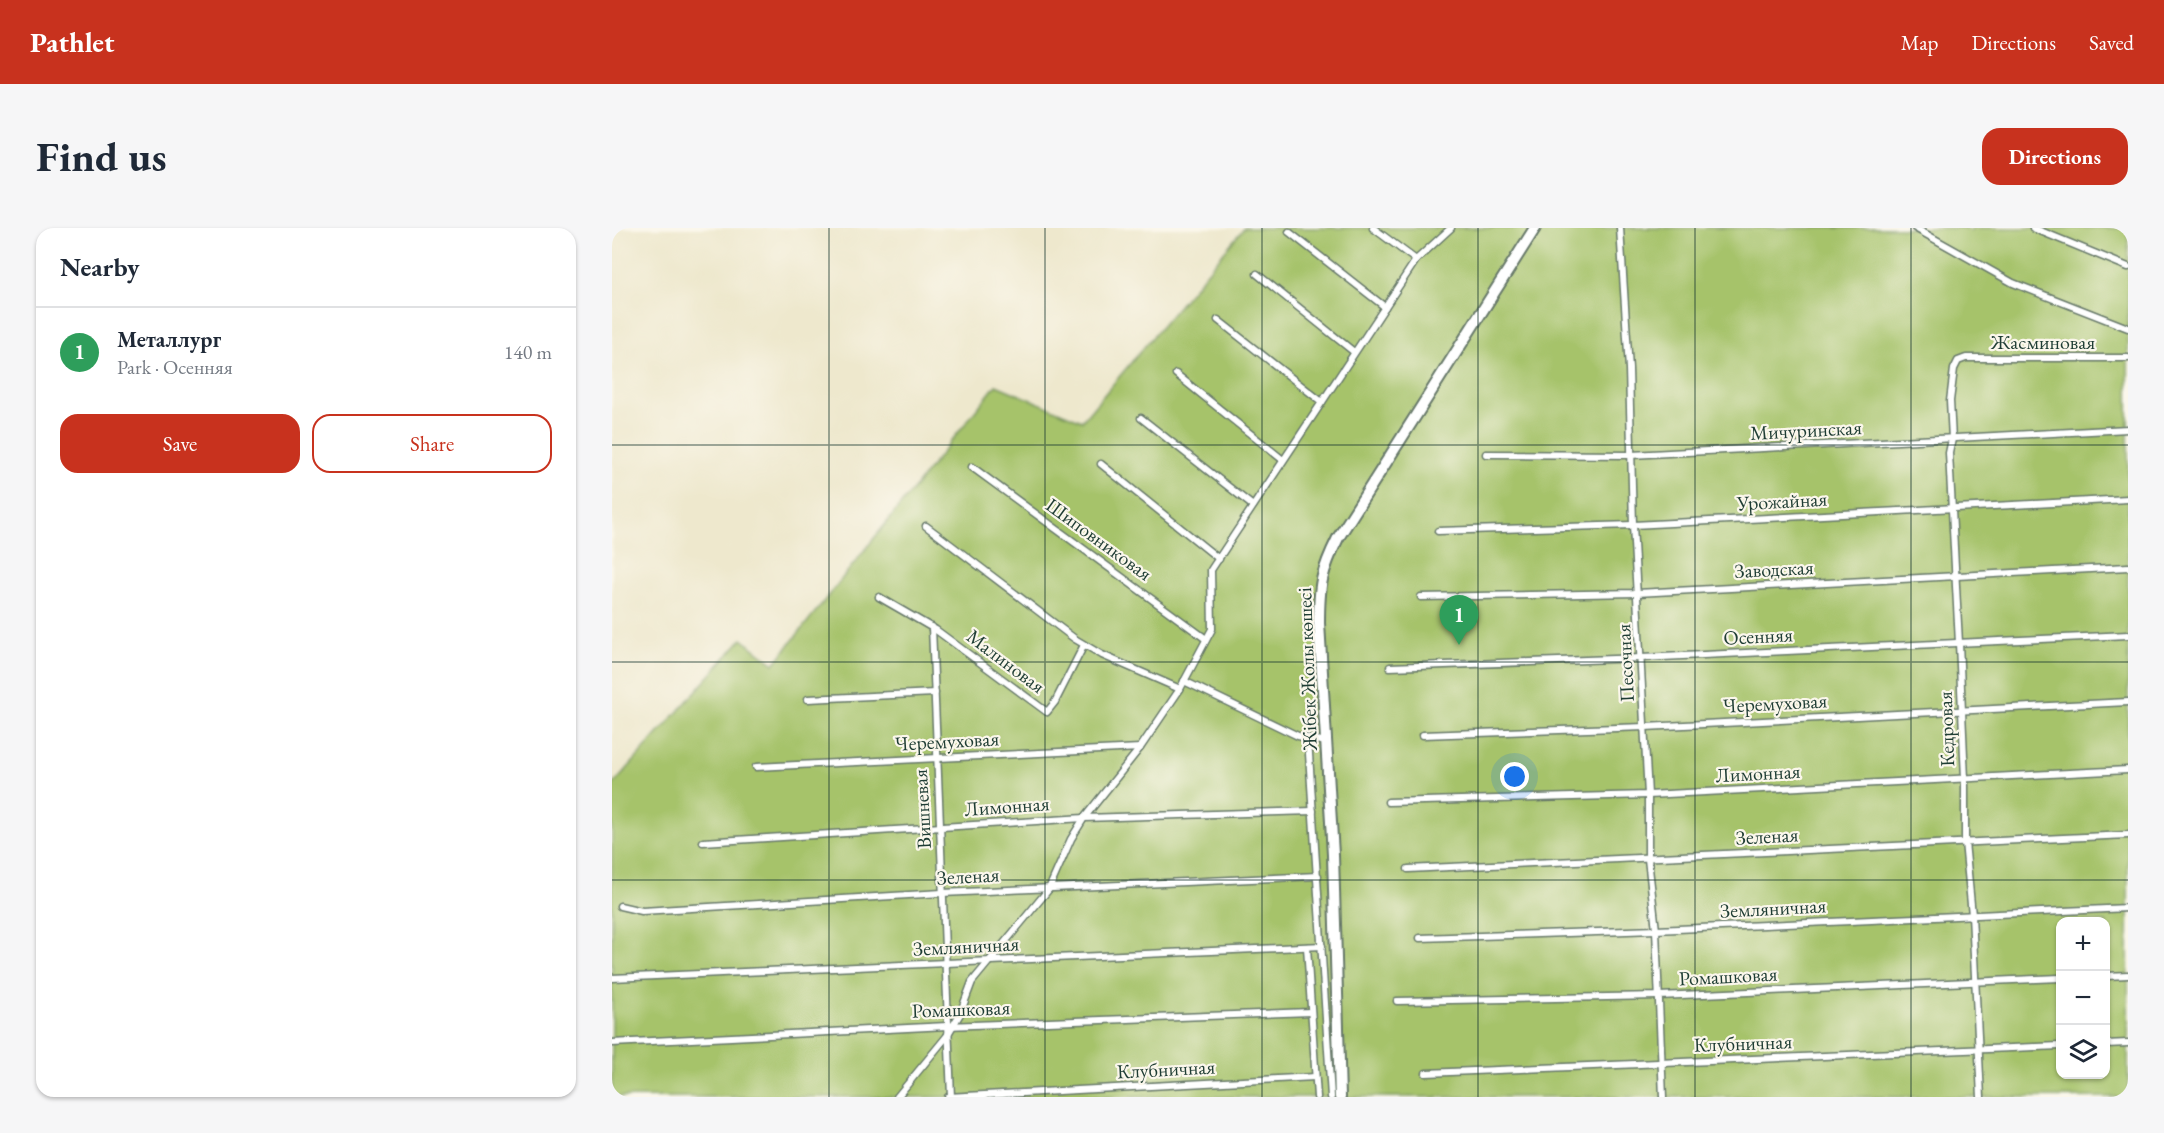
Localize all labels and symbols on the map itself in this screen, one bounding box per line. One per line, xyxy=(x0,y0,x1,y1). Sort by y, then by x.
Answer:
street label: Жасминовая xyxy=(1990,329,2095,355)
street label: Мичуринская xyxy=(1750,414,1862,446)
street label: Урожайная xyxy=(1735,486,1828,516)
street label: Шиповниковая xyxy=(1041,492,1157,586)
street label: Заводская xyxy=(1734,554,1814,584)
street label: Жібек Жолы көшесі xyxy=(1291,587,1323,752)
pin: 1 xyxy=(1440,596,1478,645)
street label: Осенняя xyxy=(1723,621,1793,651)
street label: Малиновая xyxy=(962,623,1050,699)
street label: Песочная xyxy=(1610,623,1640,703)
street label: Черемуховая xyxy=(1722,687,1828,719)
street label: Кедровая xyxy=(1932,691,1960,767)
street label: Черемуховая xyxy=(894,725,1000,757)
street label: Лимонная xyxy=(1715,758,1801,788)
your location xyxy=(1500,762,1529,791)
street label: Вишневая xyxy=(907,768,937,850)
street label: Лимонная xyxy=(964,790,1050,822)
street label: Зеленая xyxy=(1735,821,1799,851)
street label: Зеленая xyxy=(936,861,1000,891)
street label: Земляничная xyxy=(1719,892,1827,924)
street label: Земляничная xyxy=(912,930,1020,962)
street label: Ромашковая xyxy=(1678,960,1778,992)
street label: Ромашковая xyxy=(911,994,1011,1024)
street label: Клубничная xyxy=(1693,1028,1793,1058)
street label: Клубничная xyxy=(1116,1053,1216,1085)

